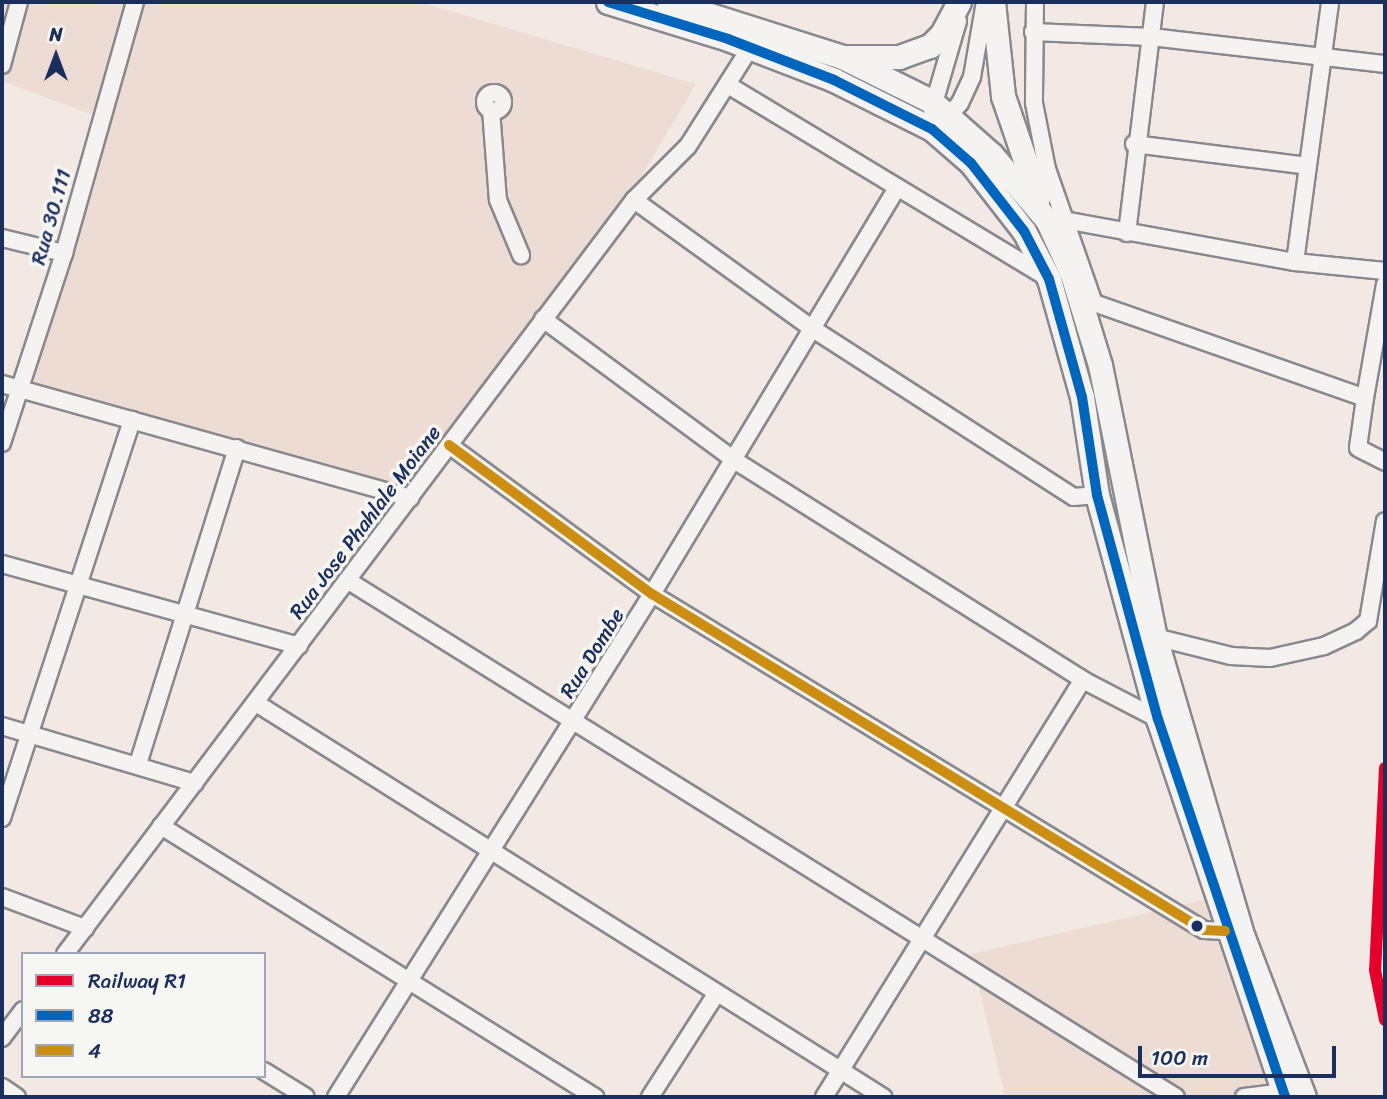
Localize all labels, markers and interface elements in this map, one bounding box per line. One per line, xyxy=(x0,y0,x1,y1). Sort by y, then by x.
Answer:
text: N xyxy=(49,18,63,51)
north arrow xyxy=(21,21,91,91)
street label: Rua 30.111 xyxy=(25,166,77,268)
street label: Rua Jose Phahlale Moiane xyxy=(284,420,446,624)
street label: Rua Dombe xyxy=(554,603,630,703)
unlabelled marker xyxy=(1190,919,1204,933)
legend xyxy=(21,952,266,1078)
text: Railway R1 xyxy=(88,962,186,1000)
text: 88 xyxy=(88,997,113,1035)
text: 4 xyxy=(88,1032,101,1070)
scale bar xyxy=(1142,1032,1340,1076)
text: 100 m xyxy=(1151,1039,1208,1077)

